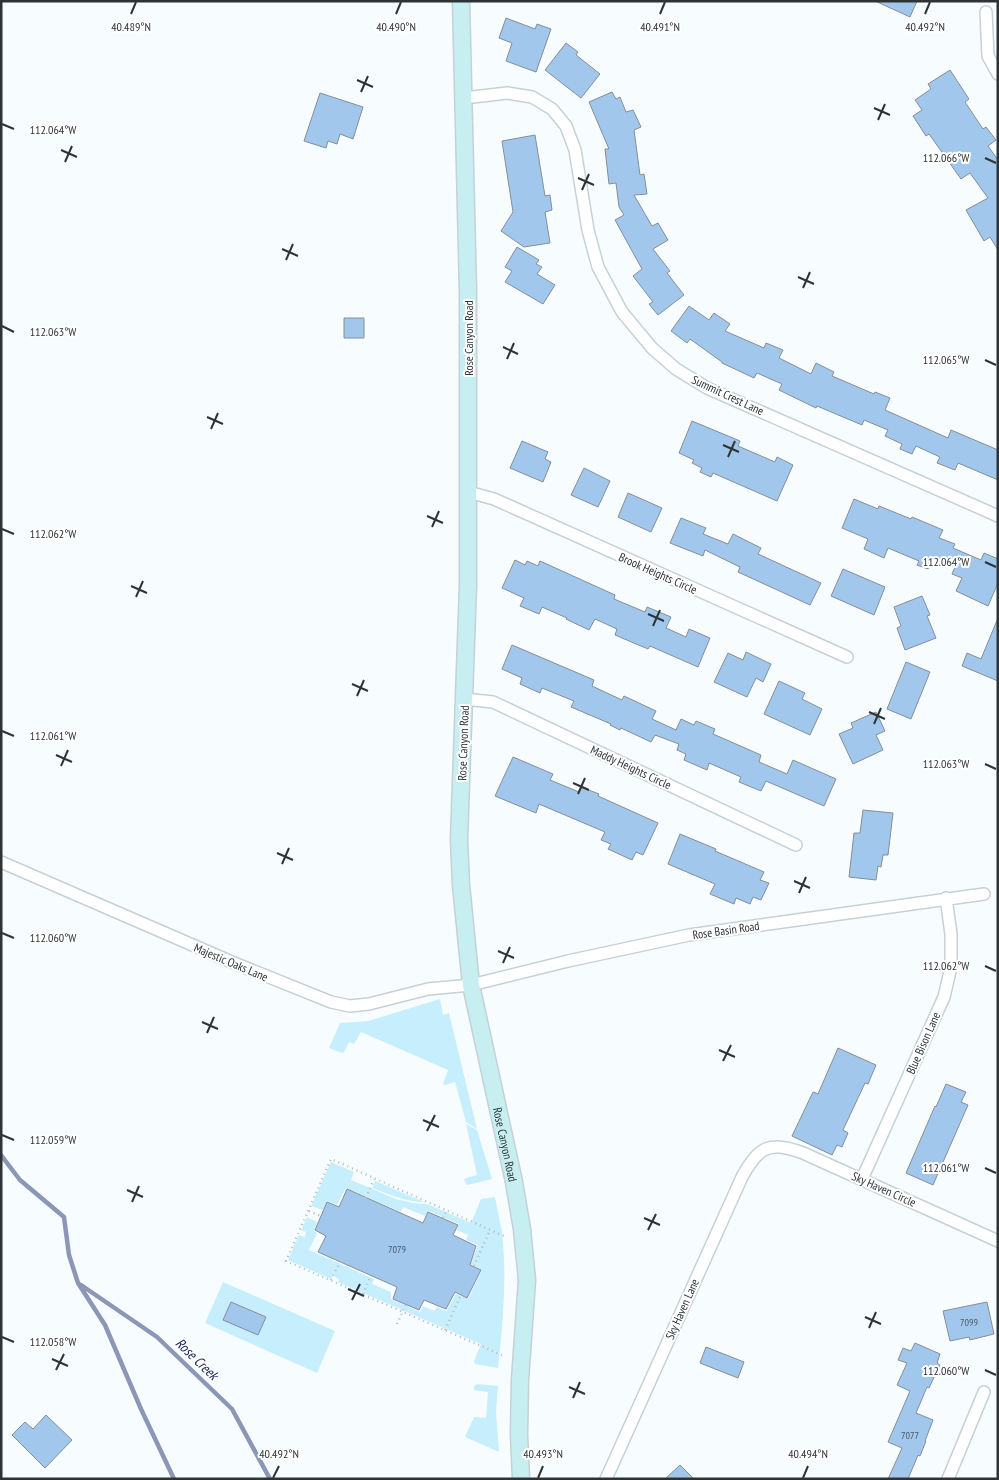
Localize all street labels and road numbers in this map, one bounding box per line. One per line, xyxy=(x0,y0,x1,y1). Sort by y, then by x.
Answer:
street label: Rose Canyon Road xyxy=(461,300,476,376)
street label: Summit Crest Lane xyxy=(690,372,766,418)
street label: Brook Heights Circle xyxy=(617,549,699,597)
street label: Rose Canyon Road xyxy=(454,705,472,781)
street label: Maddy Heights Circle xyxy=(588,742,674,792)
street label: Rose Basin Road xyxy=(692,918,760,942)
street label: Majestic Oaks Lane xyxy=(192,940,270,984)
street label: Blue Bison Lane xyxy=(903,1010,943,1076)
street label: Rose Canyon Road xyxy=(490,1106,521,1183)
street label: Sky Haven Circle xyxy=(850,1168,918,1210)
street label: Sky Haven Lane xyxy=(662,1276,702,1342)

